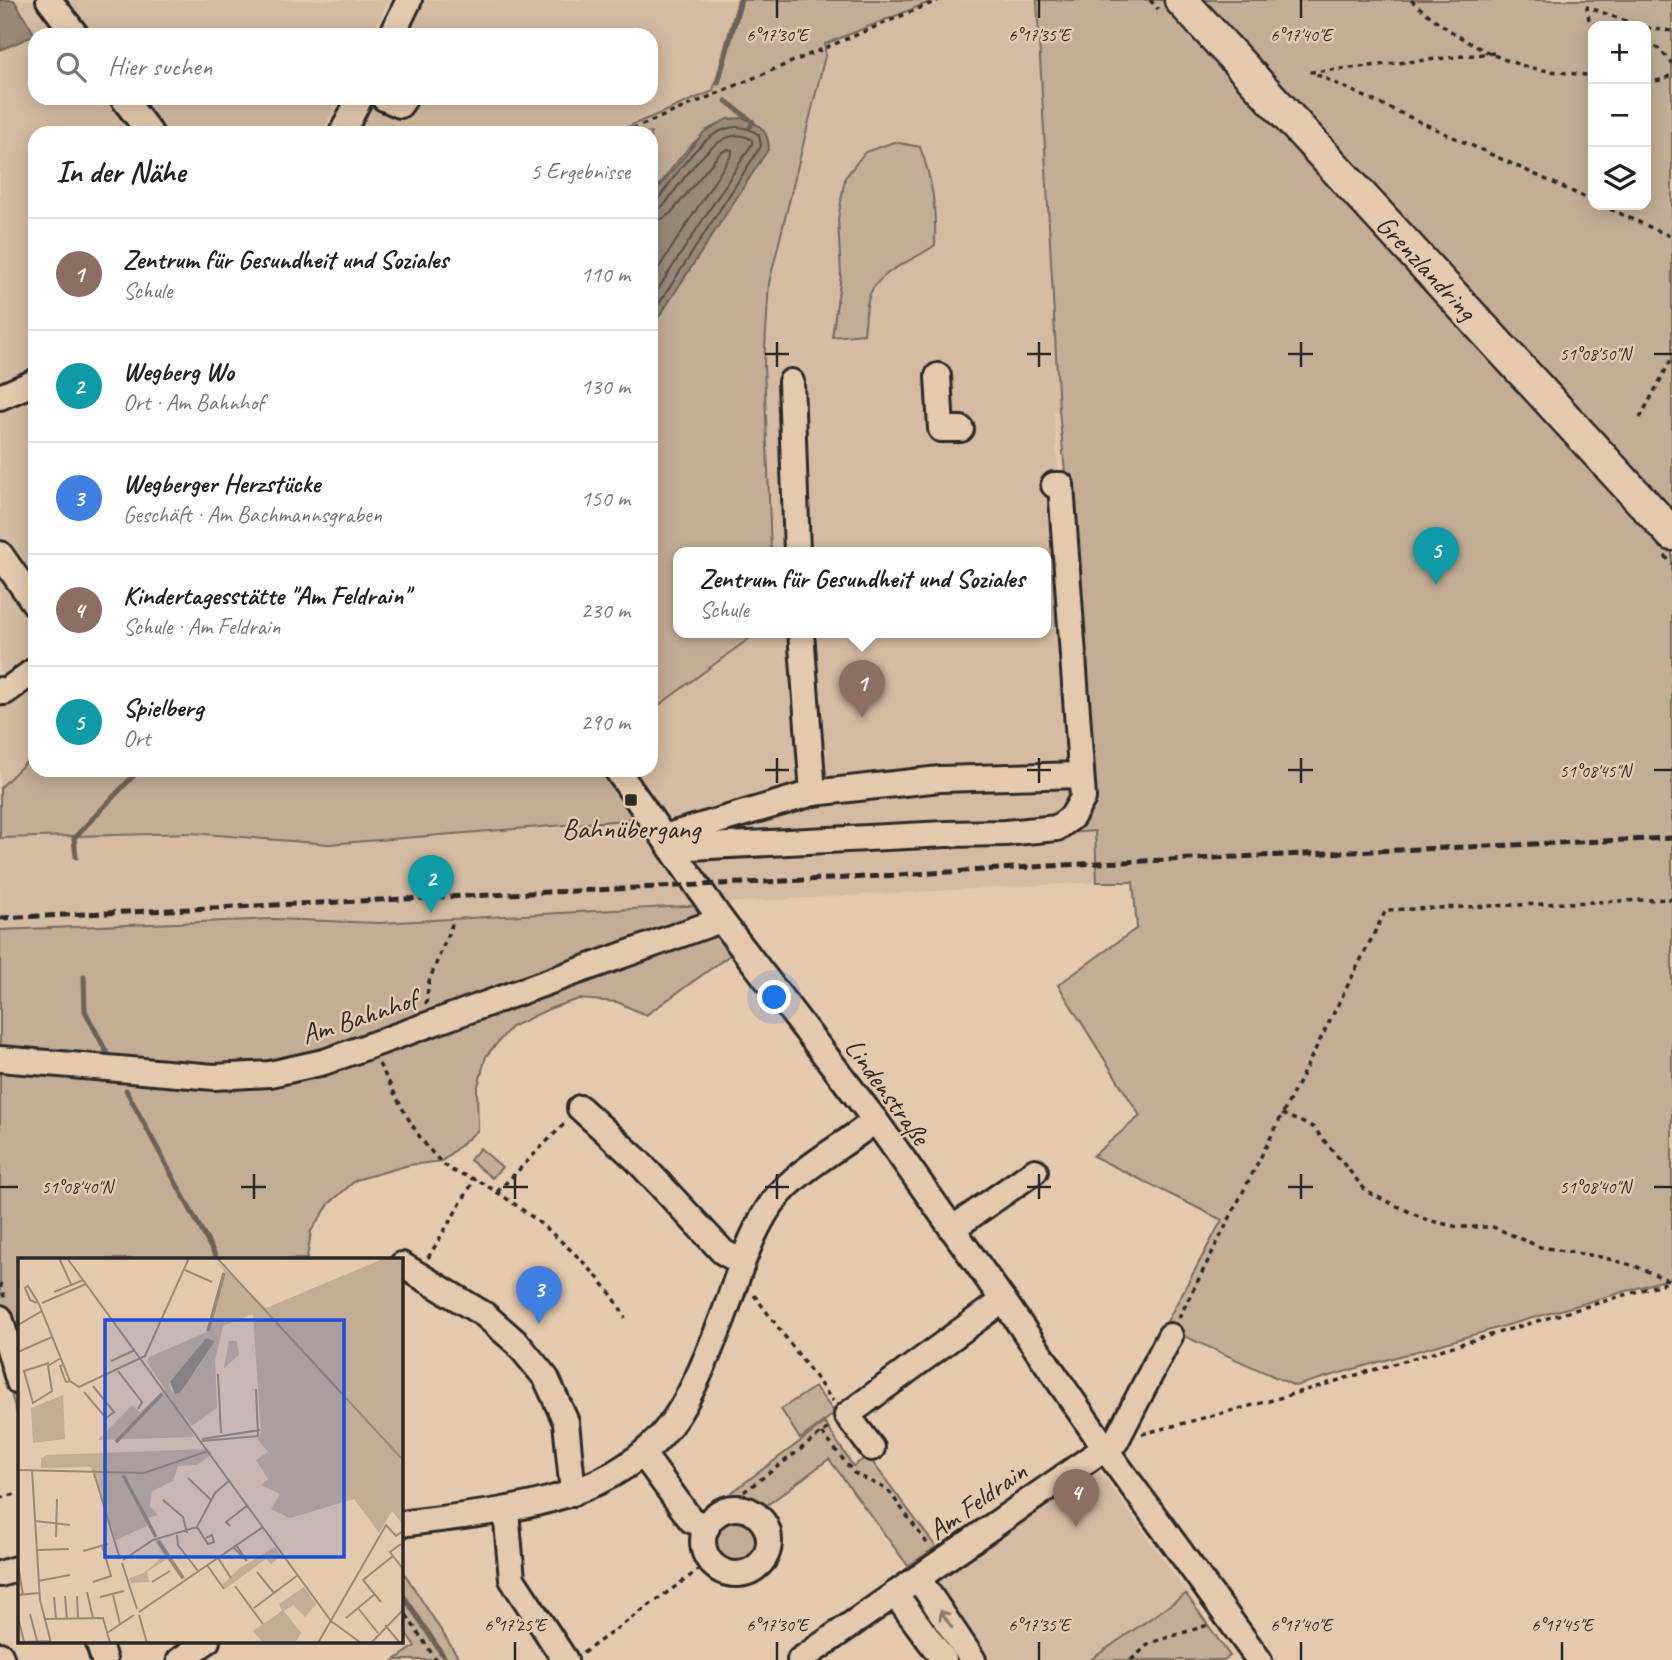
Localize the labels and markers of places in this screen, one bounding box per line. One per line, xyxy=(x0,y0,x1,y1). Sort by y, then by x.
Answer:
pin: 5 xyxy=(1413,527,1459,585)
pin: 1 xyxy=(839,660,885,718)
marker: Bahnübergang xyxy=(623,792,639,808)
place label: Bahnübergang xyxy=(562,811,702,846)
pin: 2 xyxy=(408,855,454,913)
pin: 3 xyxy=(516,1266,562,1324)
pin: 4 xyxy=(1053,1469,1099,1527)

